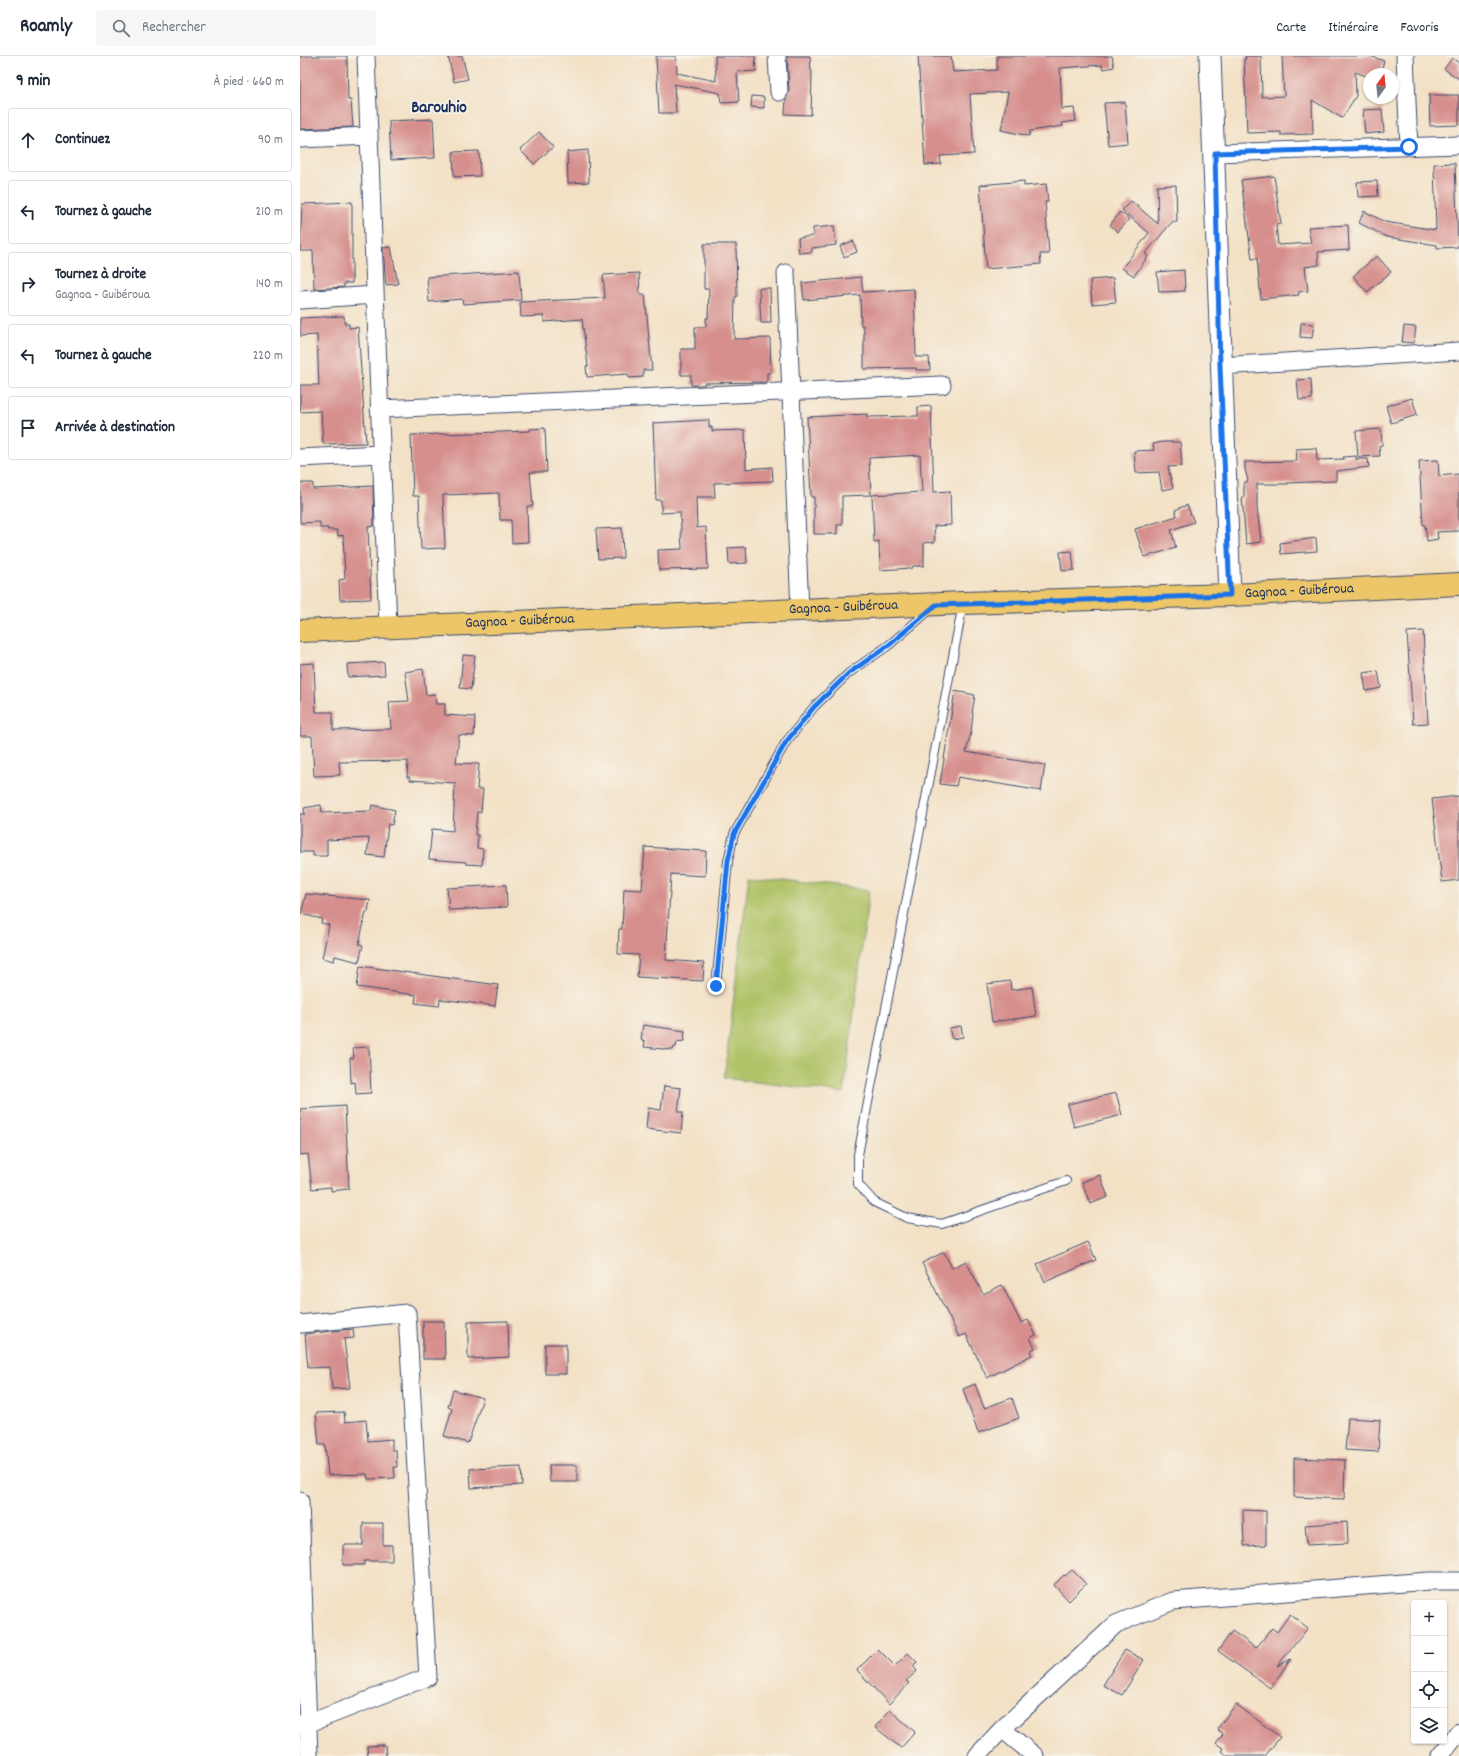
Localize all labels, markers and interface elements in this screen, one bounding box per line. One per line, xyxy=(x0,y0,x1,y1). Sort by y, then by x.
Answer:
search box xyxy=(96,10,376,46)
text: Roamly xyxy=(20,14,72,41)
icon: search xyxy=(110,17,132,39)
text: Rechercher xyxy=(142,17,206,39)
text: Carte xyxy=(1276,18,1306,38)
text: Itinéraire xyxy=(1328,18,1378,38)
text: Favoris xyxy=(1400,18,1439,38)
north arrow xyxy=(1363,68,1399,104)
text: 9 min xyxy=(16,70,50,94)
text: À pied · 660 m xyxy=(213,73,284,92)
district label: Barouhio xyxy=(411,97,467,121)
icon: ahead xyxy=(17,129,39,151)
text: Continuez xyxy=(55,129,110,151)
text: 90 m xyxy=(258,131,283,150)
route start xyxy=(1400,138,1418,156)
icon: left xyxy=(17,201,39,223)
text: Tournez à gauche xyxy=(55,201,152,223)
text: 210 m xyxy=(255,203,283,222)
text: Tournez à droite xyxy=(55,264,146,286)
icon: right xyxy=(17,273,39,295)
text: 140 m xyxy=(256,275,283,294)
text: Gagnoa - Guibéroua xyxy=(55,286,150,305)
icon: left xyxy=(17,345,39,367)
text: Tournez à gauche xyxy=(55,345,152,367)
text: 220 m xyxy=(253,347,283,366)
icon: arrive xyxy=(17,417,39,439)
text: Arrivée à destination xyxy=(55,417,175,439)
street label: Gagnoa - Guibéroua xyxy=(1244,578,1355,605)
street label: Gagnoa - Guibéroua xyxy=(788,595,900,621)
street label: Gagnoa - Guibéroua xyxy=(465,608,576,635)
route end xyxy=(707,977,725,995)
map controls xyxy=(1411,1600,1447,1744)
button: + xyxy=(1411,1600,1447,1636)
button: − xyxy=(1411,1636,1447,1672)
button: locate xyxy=(1411,1672,1447,1708)
button: layers xyxy=(1411,1708,1447,1744)

